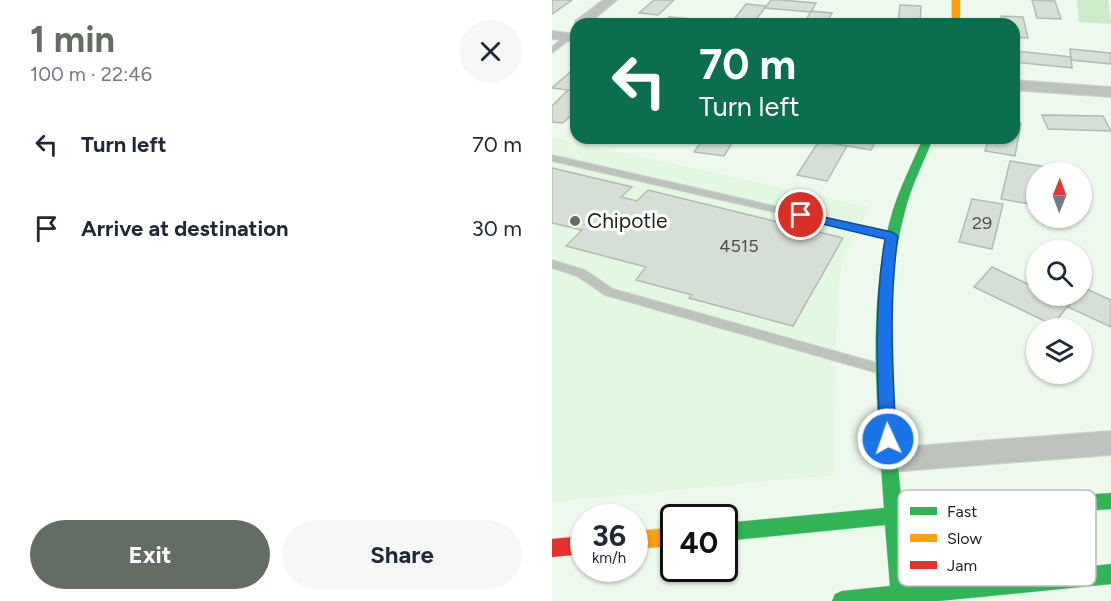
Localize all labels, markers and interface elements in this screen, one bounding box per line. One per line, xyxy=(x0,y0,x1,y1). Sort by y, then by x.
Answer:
text: 1 min xyxy=(30,18,115,61)
button: close xyxy=(459,20,522,83)
text: 70 m xyxy=(699,39,796,90)
icon: left xyxy=(600,42,678,120)
text: 100 m · 22:46 xyxy=(30,62,152,86)
text: Turn left xyxy=(699,90,799,123)
icon: left xyxy=(30,128,63,161)
text: Turn left xyxy=(81,131,167,158)
text: 70 m xyxy=(472,131,522,158)
north arrow xyxy=(1026,162,1092,228)
map controls xyxy=(1026,162,1092,384)
pin xyxy=(775,189,826,240)
icon: arrive xyxy=(784,198,817,231)
place label: Chipotle xyxy=(587,208,667,233)
icon: arrive xyxy=(30,212,63,245)
house number: 29 xyxy=(972,212,992,234)
marker: Chipotle xyxy=(568,214,582,228)
text: Arrive at destination xyxy=(81,215,289,242)
text: 30 m xyxy=(472,215,522,242)
house number: 4515 xyxy=(719,235,759,257)
button: search xyxy=(1026,240,1092,306)
button: layers xyxy=(1026,318,1092,384)
position arrow xyxy=(856,407,920,471)
legend xyxy=(898,490,1096,586)
text: Fast xyxy=(947,502,977,521)
speed limit sign: 40 xyxy=(660,504,738,582)
text: 36 xyxy=(592,517,626,554)
button: Exit xyxy=(30,520,270,589)
button: Share xyxy=(282,520,522,589)
text: Slow xyxy=(947,529,982,548)
text: km/h xyxy=(592,549,626,567)
text: Jam xyxy=(947,556,977,575)

